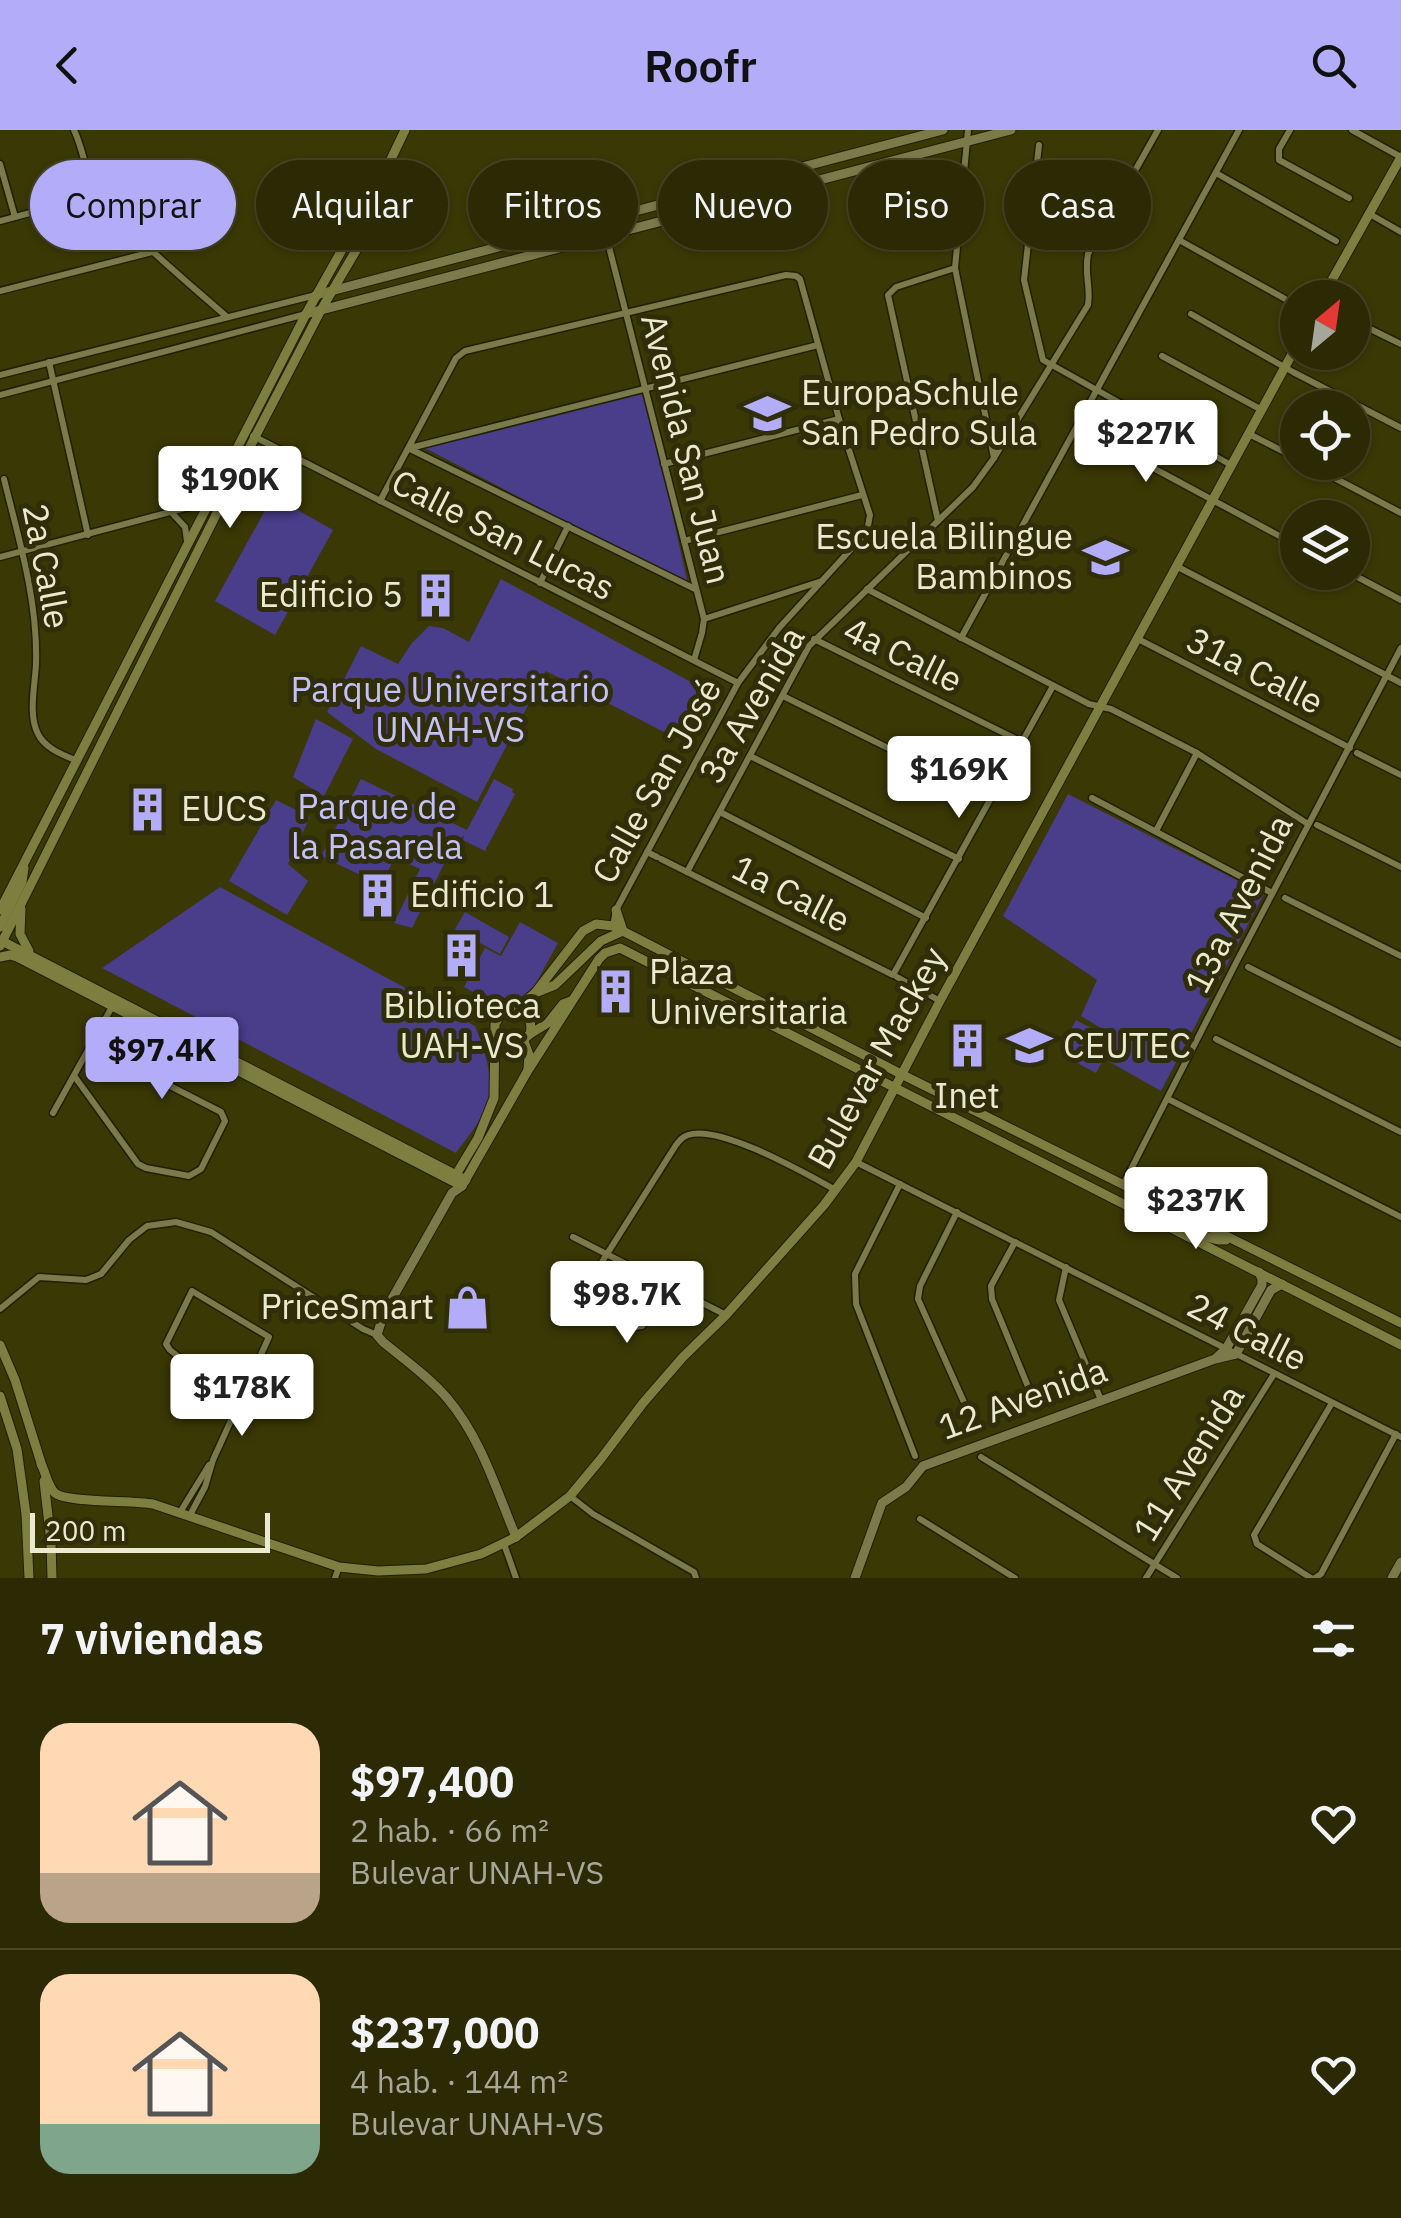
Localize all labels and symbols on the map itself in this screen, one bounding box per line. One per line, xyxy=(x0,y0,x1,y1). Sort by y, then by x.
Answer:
north arrow xyxy=(1280,280,1370,370)
street label: Avenida San Juan xyxy=(631,309,743,589)
place label: EuropaSchule San Pedro Sula xyxy=(801,369,1037,455)
school or university icon: EuropaSchule San Pedro Sula xyxy=(744,389,792,437)
pin: $227K xyxy=(1076,400,1216,485)
pin: $190K xyxy=(160,446,300,531)
street label: Calle San Lucas xyxy=(384,458,623,610)
street label: 2a Calle xyxy=(12,499,82,632)
place label: Escuela Bilingue Bambinos xyxy=(815,513,1073,599)
school or university icon: Escuela Bilingue Bambinos xyxy=(1082,533,1130,581)
place label: Edificio 5 xyxy=(259,571,403,617)
building icon: Edificio 5 xyxy=(412,571,460,619)
street label: 4a Calle xyxy=(837,606,970,702)
street label: 31a Calle xyxy=(1179,616,1332,724)
street label: 3a Avenida xyxy=(688,618,814,791)
park label: Parque Universitario UNAH-VS xyxy=(290,666,610,752)
street label: Calle San José xyxy=(581,670,731,891)
pin: $169K xyxy=(889,736,1029,821)
park label: Parque de la Pasarela xyxy=(291,783,463,869)
building icon: EUCS xyxy=(124,785,172,833)
place label: EUCS xyxy=(181,785,267,831)
street label: 13a Avenida xyxy=(1173,806,1303,1001)
street label: 1a Calle xyxy=(725,844,858,942)
building icon: Edificio 1 xyxy=(353,871,401,919)
place label: Edificio 1 xyxy=(410,871,554,917)
building icon: Biblioteca UAH-VS xyxy=(438,932,486,980)
street label: Bulevar Mackey xyxy=(796,938,956,1177)
place label: Plaza Universitaria xyxy=(649,948,847,1034)
building icon: Plaza Universitaria xyxy=(592,968,640,1016)
place label: Biblioteca UAH-VS xyxy=(383,982,541,1068)
pin: $97.4K xyxy=(81,1017,243,1102)
building icon: Inet xyxy=(943,1022,991,1070)
school or university icon: CEUTEC xyxy=(1006,1022,1054,1070)
place label: CEUTEC xyxy=(1063,1022,1191,1068)
place label: Inet xyxy=(934,1072,1000,1118)
pin: $237K xyxy=(1126,1167,1266,1252)
pin: $98.7K xyxy=(546,1261,708,1346)
street label: 24 Calle xyxy=(1180,1281,1315,1381)
place label: PriceSmart xyxy=(260,1283,434,1329)
shop icon: PriceSmart xyxy=(443,1283,491,1331)
street label: 12 Avenida xyxy=(932,1346,1113,1450)
pin: $178K xyxy=(172,1354,312,1439)
street label: 11 Avenida xyxy=(1122,1376,1254,1549)
scale bar xyxy=(30,1508,270,1552)

